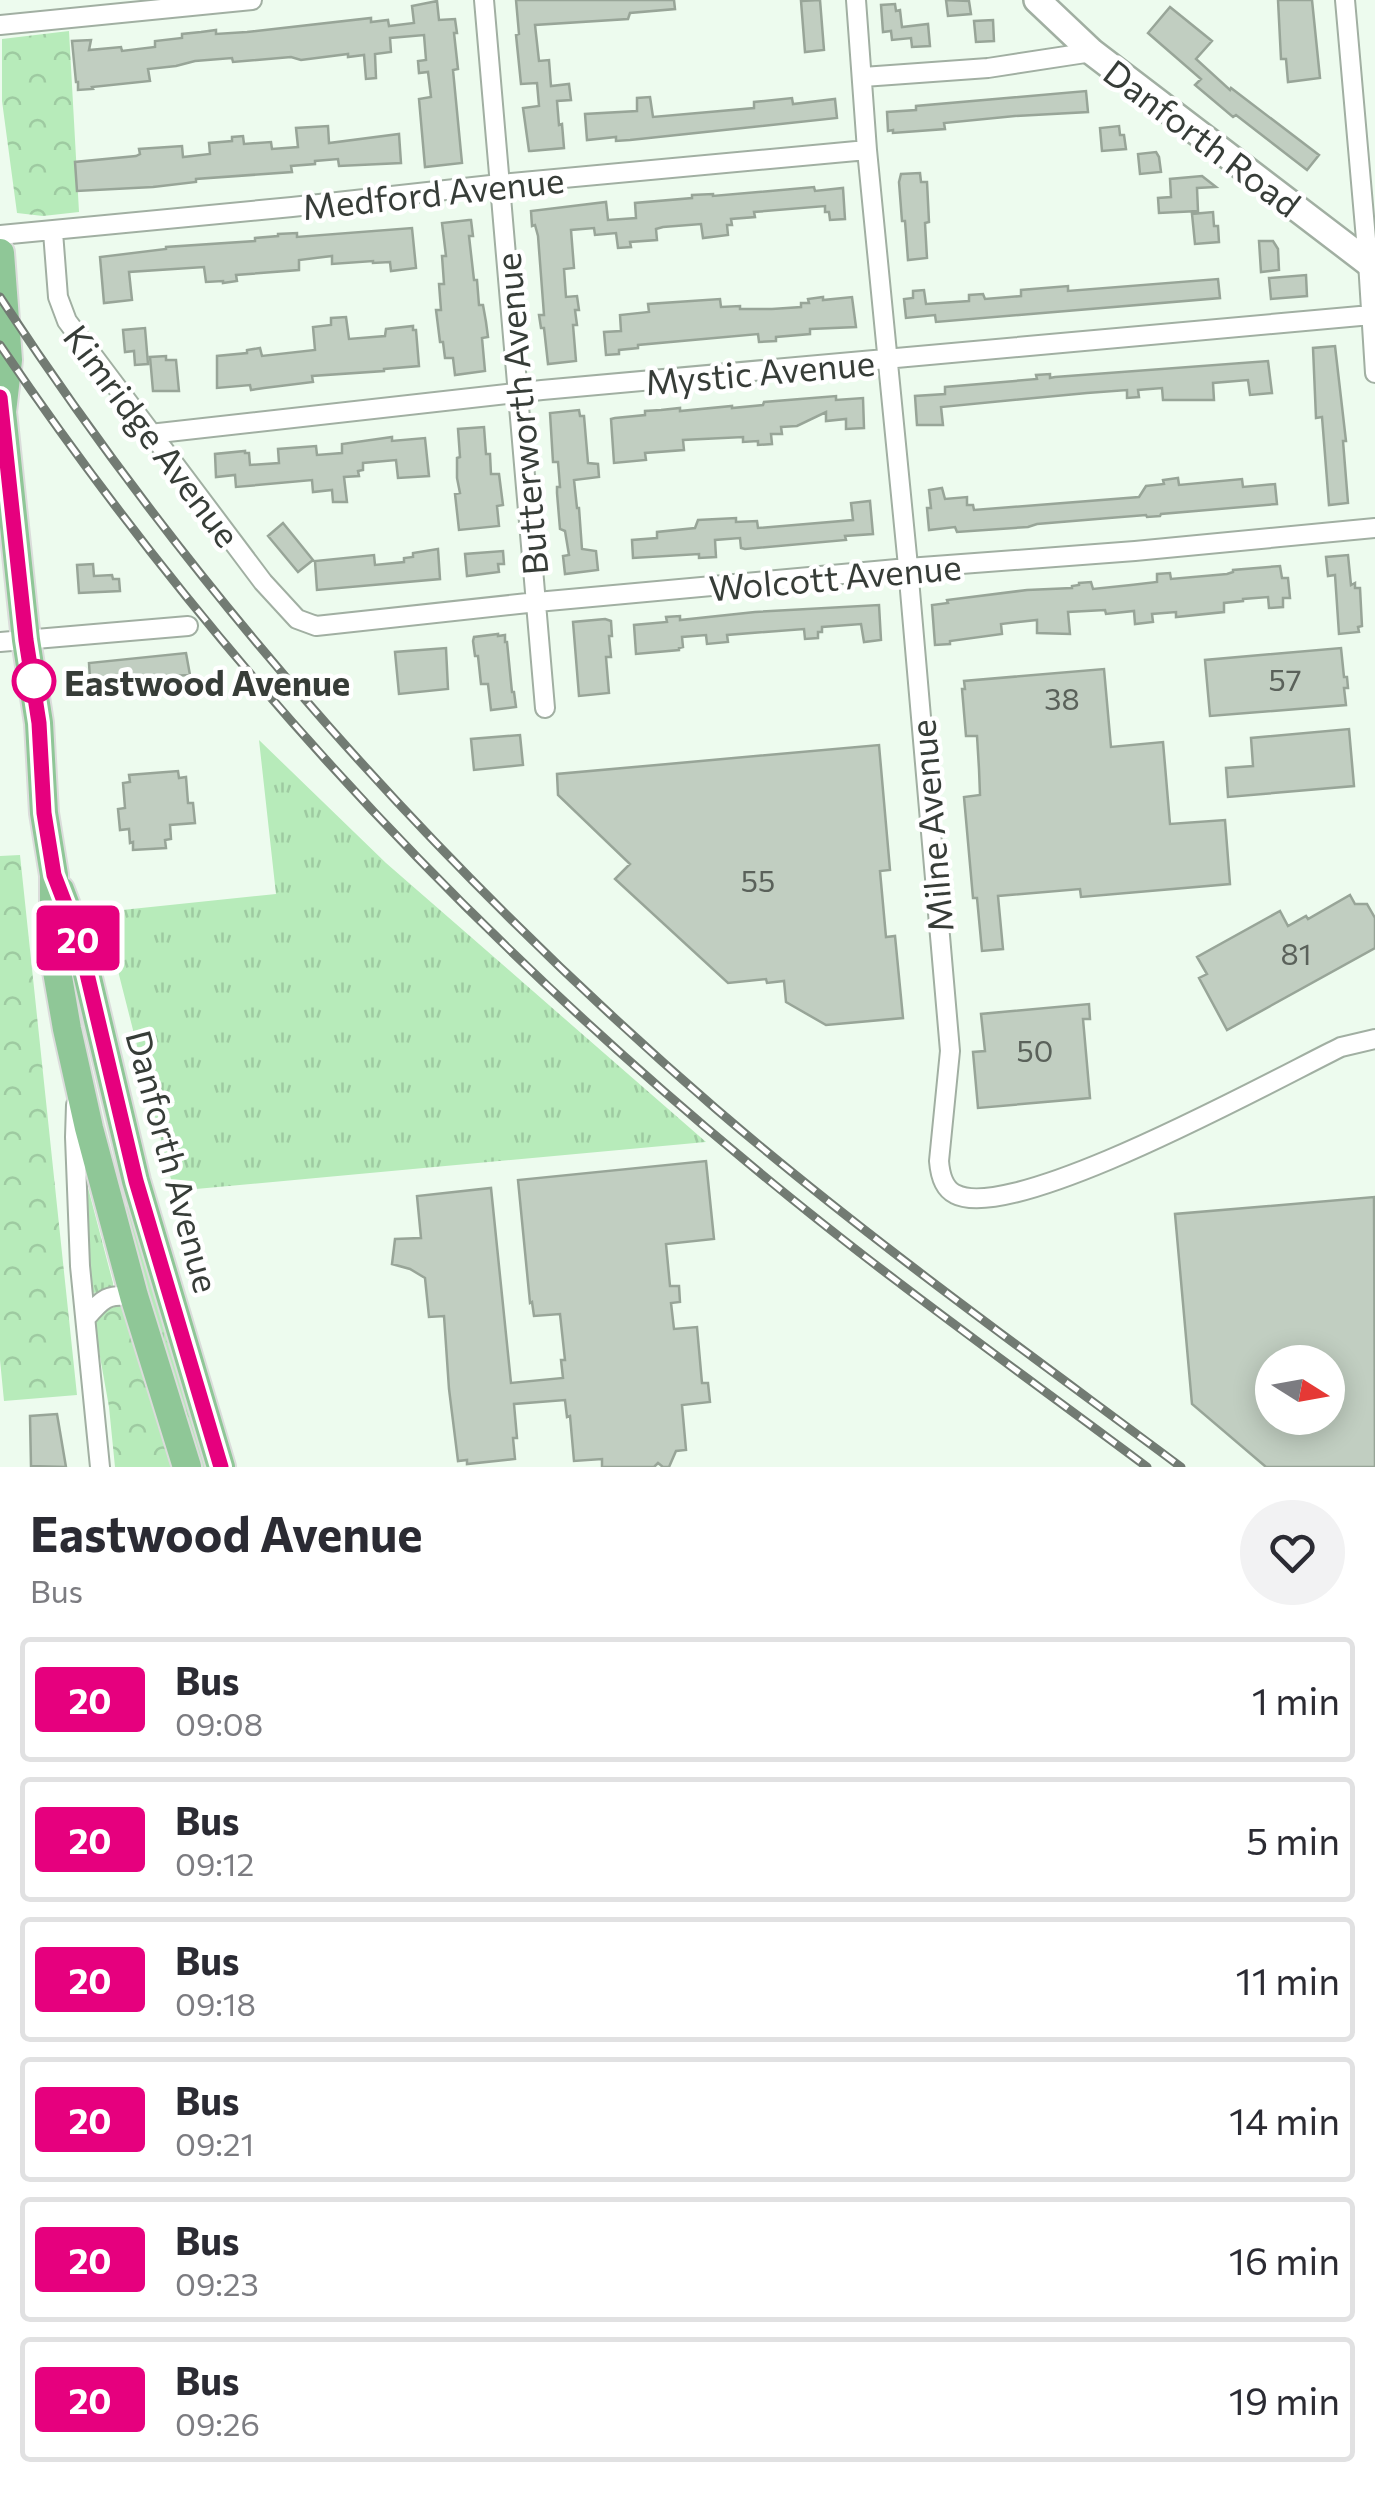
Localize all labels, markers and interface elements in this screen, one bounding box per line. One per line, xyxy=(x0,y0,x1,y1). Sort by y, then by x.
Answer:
street label: Danforth Road xyxy=(1096,49,1310,225)
street label: Medford Avenue xyxy=(300,157,566,227)
street label: Butterworth Avenue xyxy=(485,251,555,577)
street label: Kimridge Avenue xyxy=(56,316,250,554)
street label: Mystic Avenue xyxy=(643,340,877,402)
street label: Wolcott Avenue xyxy=(707,544,963,608)
marker: Eastwood Avenue xyxy=(13,660,55,702)
place label: Eastwood Avenue xyxy=(64,660,350,703)
house number: 57 xyxy=(1268,660,1302,697)
house number: 38 xyxy=(1044,679,1080,716)
street label: Milne Avenue xyxy=(899,718,961,934)
house number: 55 xyxy=(741,861,775,898)
line badge: 20 xyxy=(33,906,123,970)
text: 20 xyxy=(57,917,99,960)
house number: 81 xyxy=(1280,934,1312,971)
street label: Danforth Avenue xyxy=(118,1025,230,1297)
house number: 50 xyxy=(1017,1031,1053,1068)
north arrow xyxy=(1255,1345,1345,1435)
map controls xyxy=(1255,1345,1345,1435)
button: heart xyxy=(1240,1500,1345,1605)
text: Eastwood Avenue xyxy=(30,1503,423,1562)
text: Bus xyxy=(30,1570,83,1610)
text: Bus xyxy=(175,1656,240,1703)
text: 1 min xyxy=(1252,1676,1340,1723)
text: 20 xyxy=(69,1678,111,1721)
text: 09:08 xyxy=(175,1703,263,1743)
text: Bus xyxy=(175,1796,240,1843)
text: 5 min xyxy=(1246,1816,1340,1863)
text: 20 xyxy=(69,1818,111,1861)
text: 09:12 xyxy=(175,1843,254,1883)
text: Bus xyxy=(175,1936,240,1983)
text: 11 min xyxy=(1236,1956,1340,2003)
text: 20 xyxy=(69,1958,111,2001)
text: 09:18 xyxy=(175,1983,256,2023)
text: Bus xyxy=(175,2076,240,2123)
text: 14 min xyxy=(1229,2096,1340,2143)
text: 20 xyxy=(69,2098,111,2141)
text: 09:21 xyxy=(175,2123,254,2163)
text: Bus xyxy=(175,2216,240,2263)
text: 16 min xyxy=(1229,2236,1340,2283)
text: 20 xyxy=(69,2238,111,2281)
text: 09:23 xyxy=(175,2263,259,2303)
text: Bus xyxy=(175,2356,240,2403)
text: 19 min xyxy=(1229,2376,1340,2423)
text: 20 xyxy=(69,2378,111,2421)
text: 09:26 xyxy=(175,2403,260,2443)

